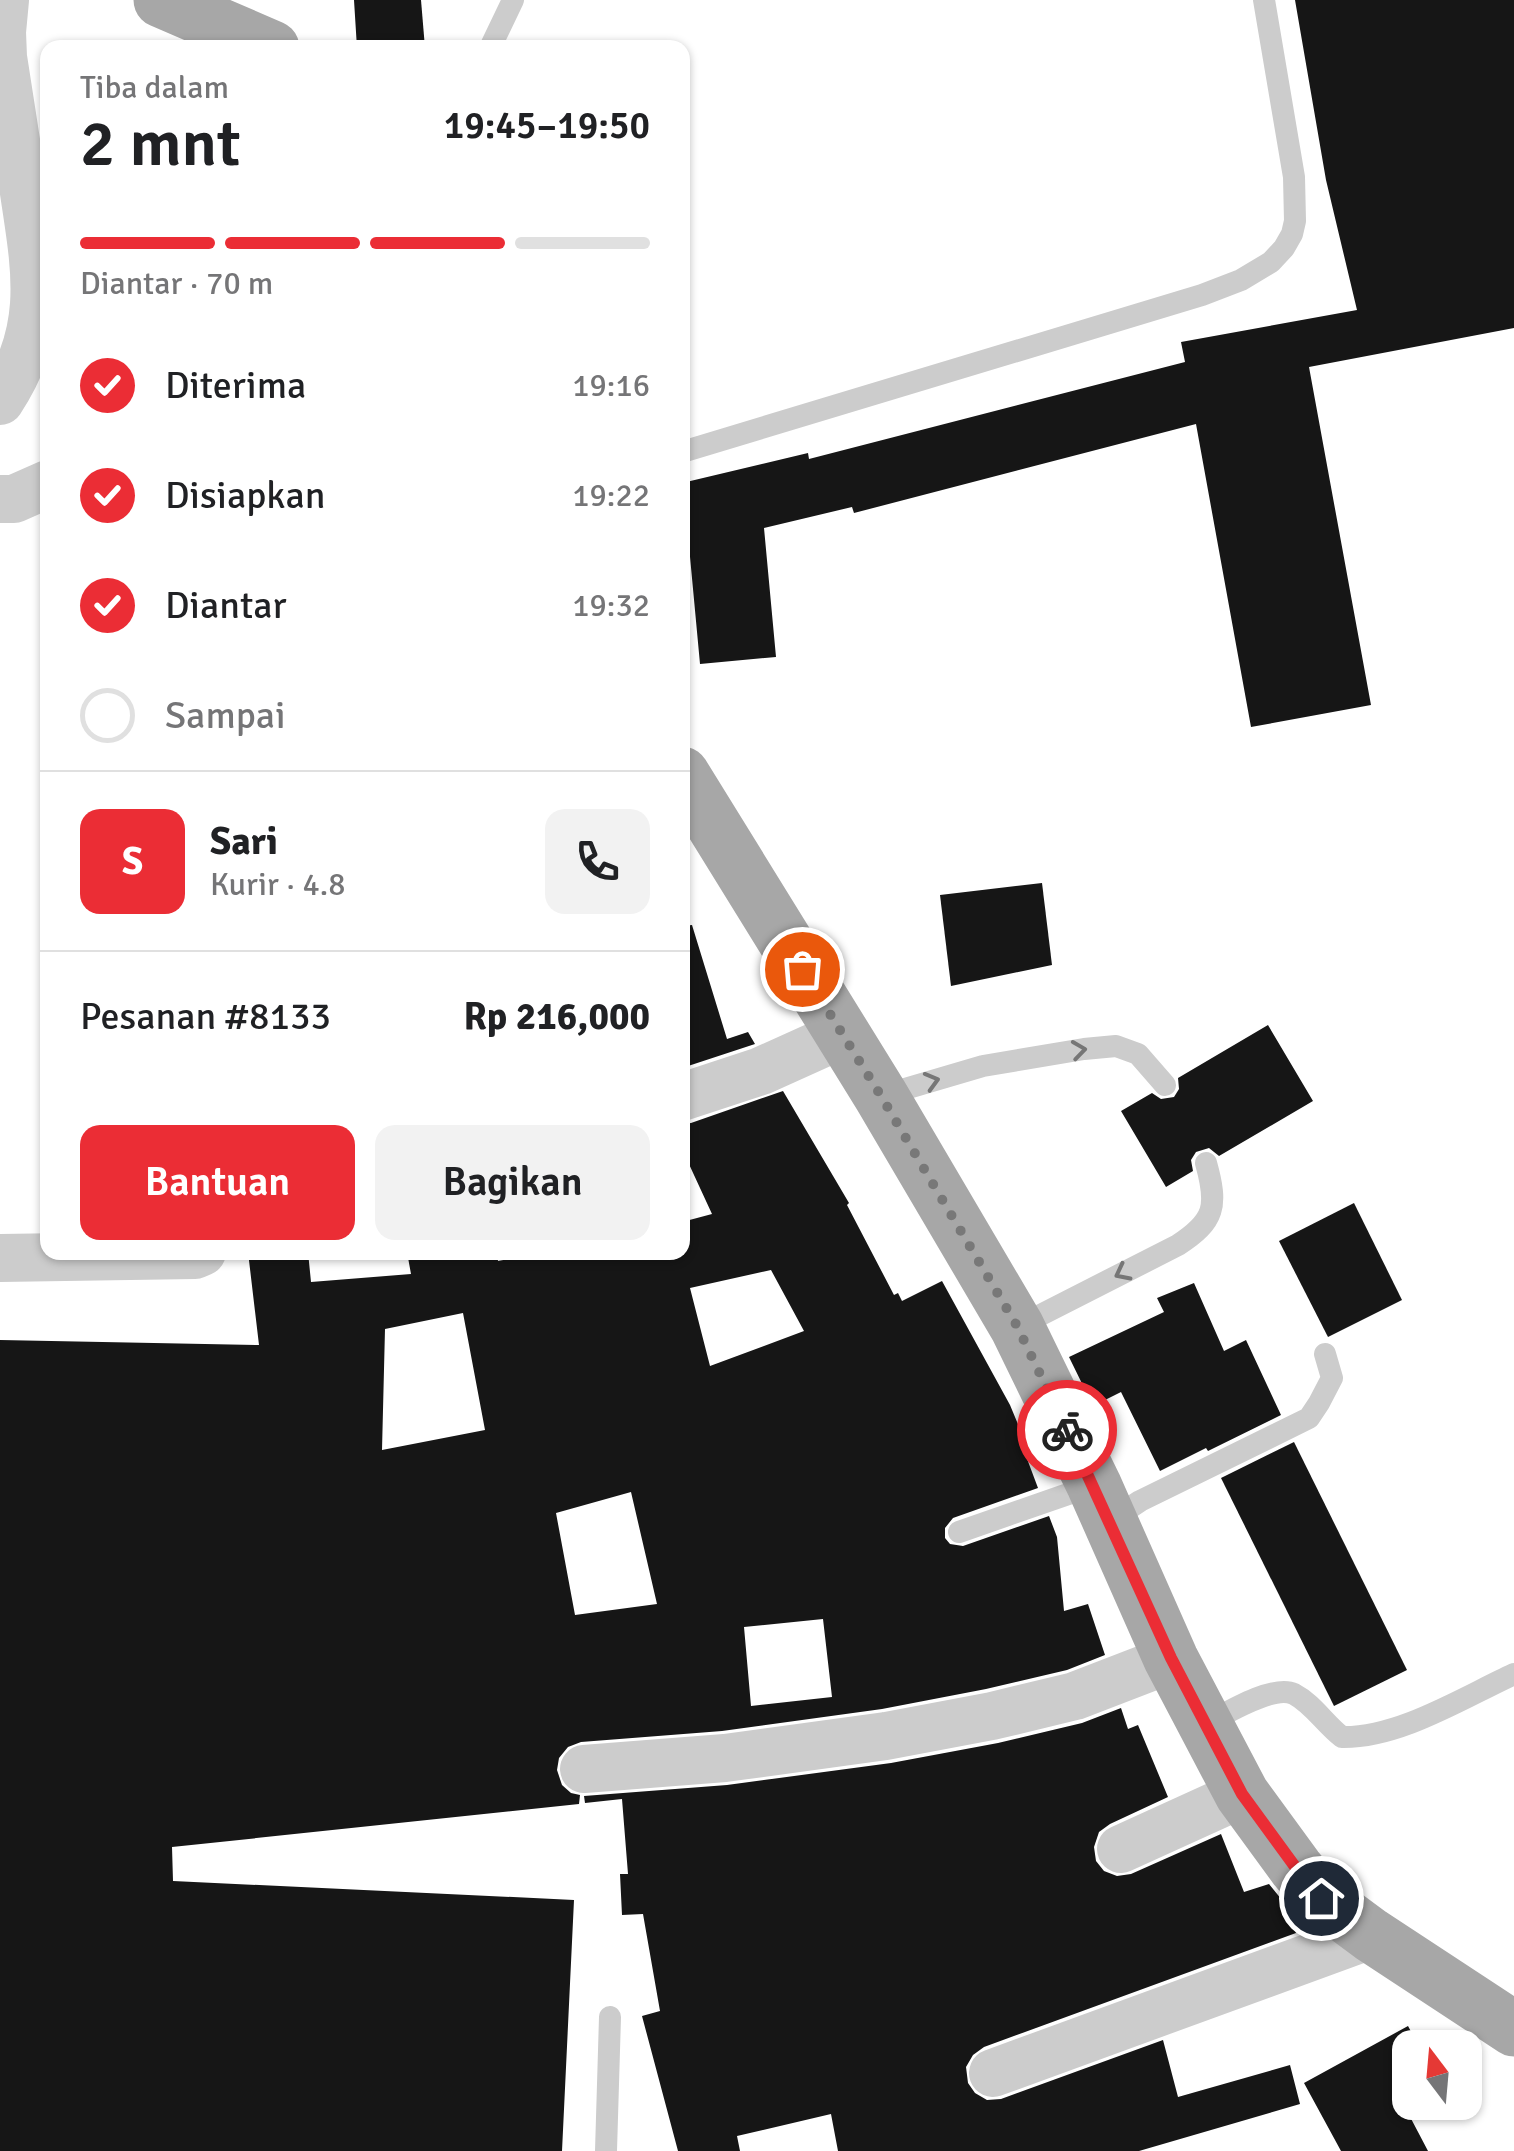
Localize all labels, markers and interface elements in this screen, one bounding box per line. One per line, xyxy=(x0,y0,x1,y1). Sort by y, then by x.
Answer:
text: Tiba dalam xyxy=(80,68,229,107)
text: 19:45–19:50 xyxy=(444,102,650,149)
text: 2 mnt xyxy=(80,104,241,184)
text: Diantar · 70 m xyxy=(80,264,273,303)
icon: check xyxy=(80,358,135,413)
text: Diterima xyxy=(165,362,306,409)
text: 19:16 xyxy=(572,366,650,405)
icon: check xyxy=(80,468,135,523)
text: Disiapkan xyxy=(165,472,325,519)
text: 19:22 xyxy=(572,476,650,515)
icon: check xyxy=(80,578,135,633)
text: Diantar xyxy=(165,582,286,629)
text: 19:32 xyxy=(572,586,650,625)
text: Sampai xyxy=(165,692,285,739)
button: phone xyxy=(545,809,650,914)
text: Sari xyxy=(210,818,278,865)
text: S xyxy=(122,838,143,885)
text: Kurir · 4.8 xyxy=(210,865,346,904)
pin xyxy=(760,927,845,1012)
icon: bag xyxy=(775,942,830,997)
text: Pesanan #8133 xyxy=(80,993,331,1040)
text: Rp 216,000 xyxy=(463,993,650,1040)
one-way arrow xyxy=(1071,1041,1087,1062)
one-way arrow xyxy=(923,1072,940,1093)
button: Bantuan xyxy=(80,1125,355,1240)
button: Bagikan xyxy=(375,1125,650,1240)
one-way arrow xyxy=(1115,1261,1133,1280)
courier xyxy=(1017,1380,1117,1480)
icon: bike xyxy=(1040,1403,1095,1458)
pin xyxy=(1279,1856,1364,1941)
icon: home xyxy=(1294,1871,1349,1926)
north arrow xyxy=(1392,2030,1482,2120)
map controls xyxy=(1392,2030,1482,2120)

